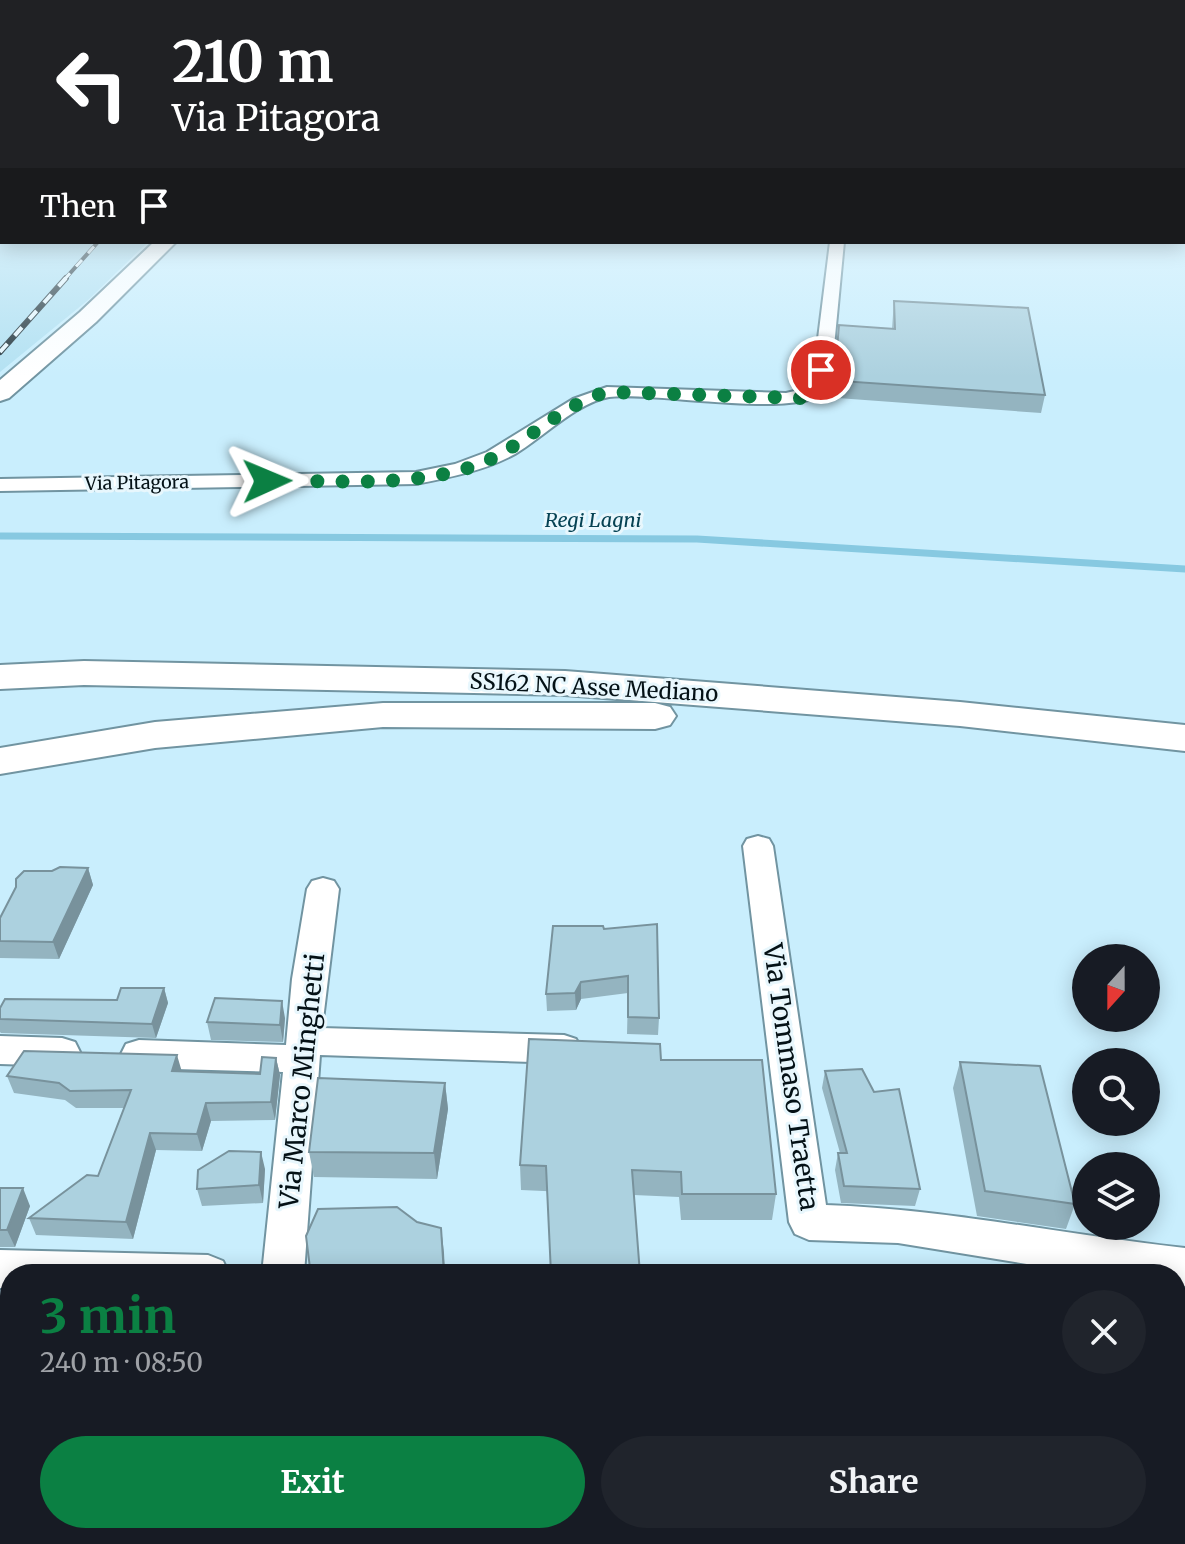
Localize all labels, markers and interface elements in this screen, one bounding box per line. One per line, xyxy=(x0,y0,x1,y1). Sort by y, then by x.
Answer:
text: 210 m xyxy=(172,27,334,97)
icon: left xyxy=(40,32,144,136)
text: Via Pitagora xyxy=(172,96,380,141)
icon: arrive xyxy=(132,184,176,228)
text: Then xyxy=(40,187,116,225)
pin xyxy=(787,336,855,404)
icon: arrive xyxy=(799,348,843,392)
position arrow xyxy=(225,439,309,523)
street label: Via Pitagora xyxy=(84,470,190,495)
water label: Regi Lagni xyxy=(545,507,641,532)
street label: SS162 NC Asse Mediano xyxy=(469,667,719,708)
street label: Via Tommaso Traetta xyxy=(756,940,827,1213)
north arrow xyxy=(1072,944,1160,1032)
map controls xyxy=(1072,944,1160,1240)
street label: Via Marco Minghetti xyxy=(272,951,331,1211)
button: search xyxy=(1072,1048,1160,1136)
button: layers xyxy=(1072,1152,1160,1240)
text: 3 min xyxy=(40,1286,176,1346)
button: close xyxy=(1062,1290,1146,1374)
text: 240 m · 08:50 xyxy=(40,1346,203,1379)
button: Exit xyxy=(40,1436,585,1528)
button: Share xyxy=(601,1436,1146,1528)

